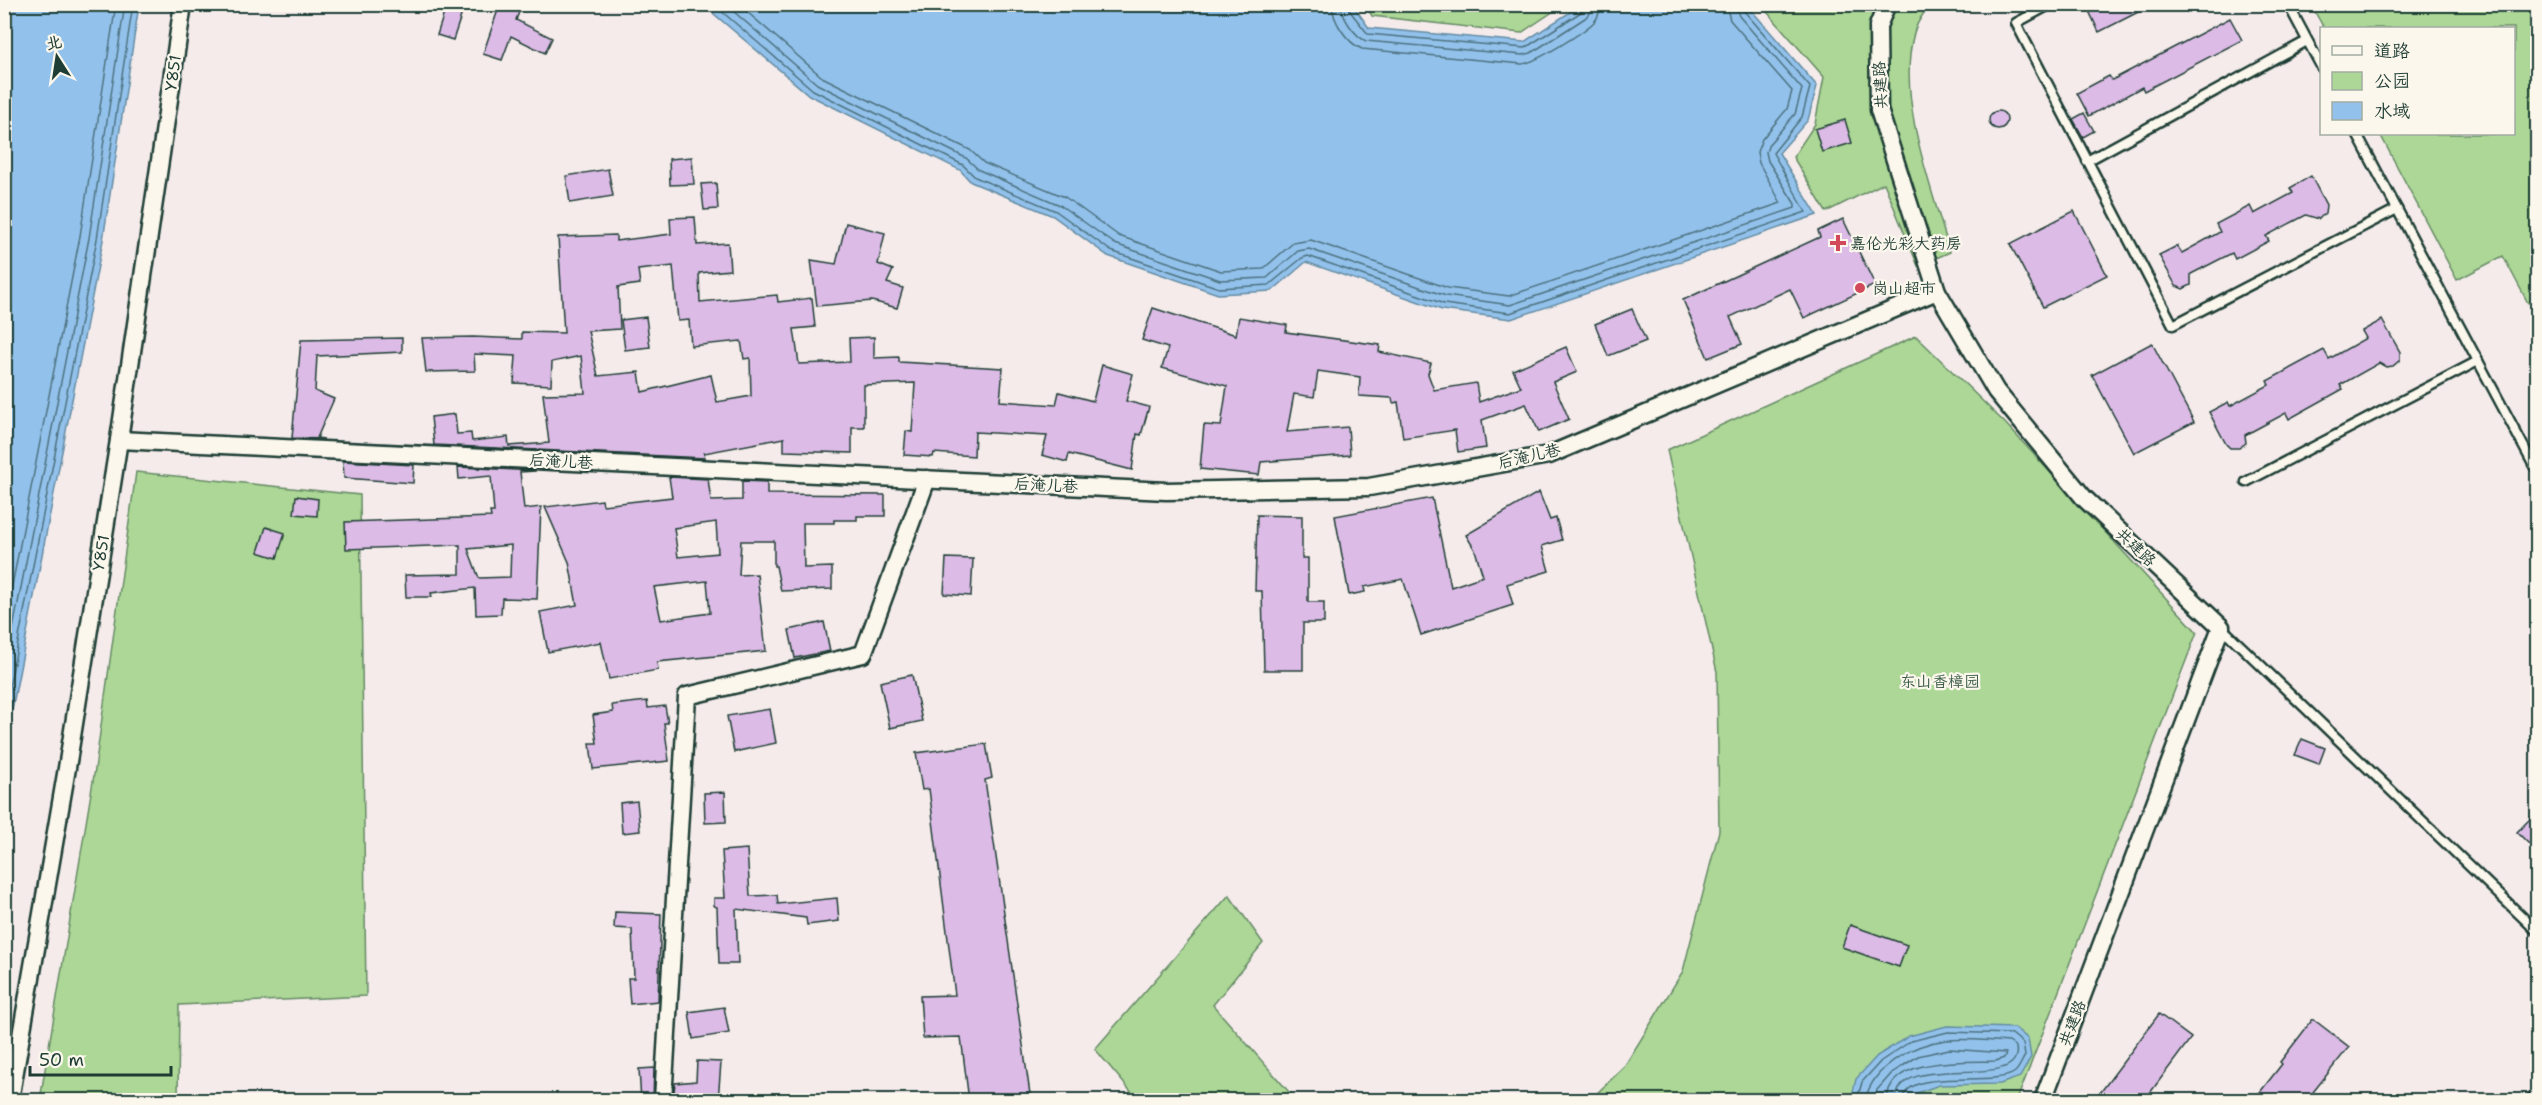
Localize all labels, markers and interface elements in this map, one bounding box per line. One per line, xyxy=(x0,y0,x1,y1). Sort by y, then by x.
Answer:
north arrow xyxy=(27,27,87,87)
legend xyxy=(2320,27,2515,135)
text: 北 xyxy=(44,31,64,55)
text: 道路 xyxy=(2374,39,2410,63)
street label: Y851 xyxy=(160,54,186,92)
street label: 共建路 xyxy=(1868,60,1892,110)
text: 公园 xyxy=(2374,69,2410,93)
text: 水域 xyxy=(2374,99,2410,123)
place label: 嘉伦光彩大药房 xyxy=(1850,233,1962,254)
marker: 嘉伦光彩大药房 xyxy=(1831,236,1845,250)
place label: 岗山超市 xyxy=(1872,278,1936,299)
marker: 岗山超市 xyxy=(1853,281,1867,295)
street label: 后淹儿巷 xyxy=(1495,439,1563,473)
street label: 后淹儿巷 xyxy=(528,449,594,473)
street label: 后淹儿巷 xyxy=(1013,473,1079,497)
street label: 共建路 xyxy=(2111,523,2161,571)
street label: Y851 xyxy=(88,533,114,573)
park label: 东山香樟园 xyxy=(1900,671,1980,692)
street label: 共建路 xyxy=(2054,997,2090,1049)
scale bar xyxy=(30,1039,171,1077)
text: 50 m xyxy=(39,1048,84,1072)

